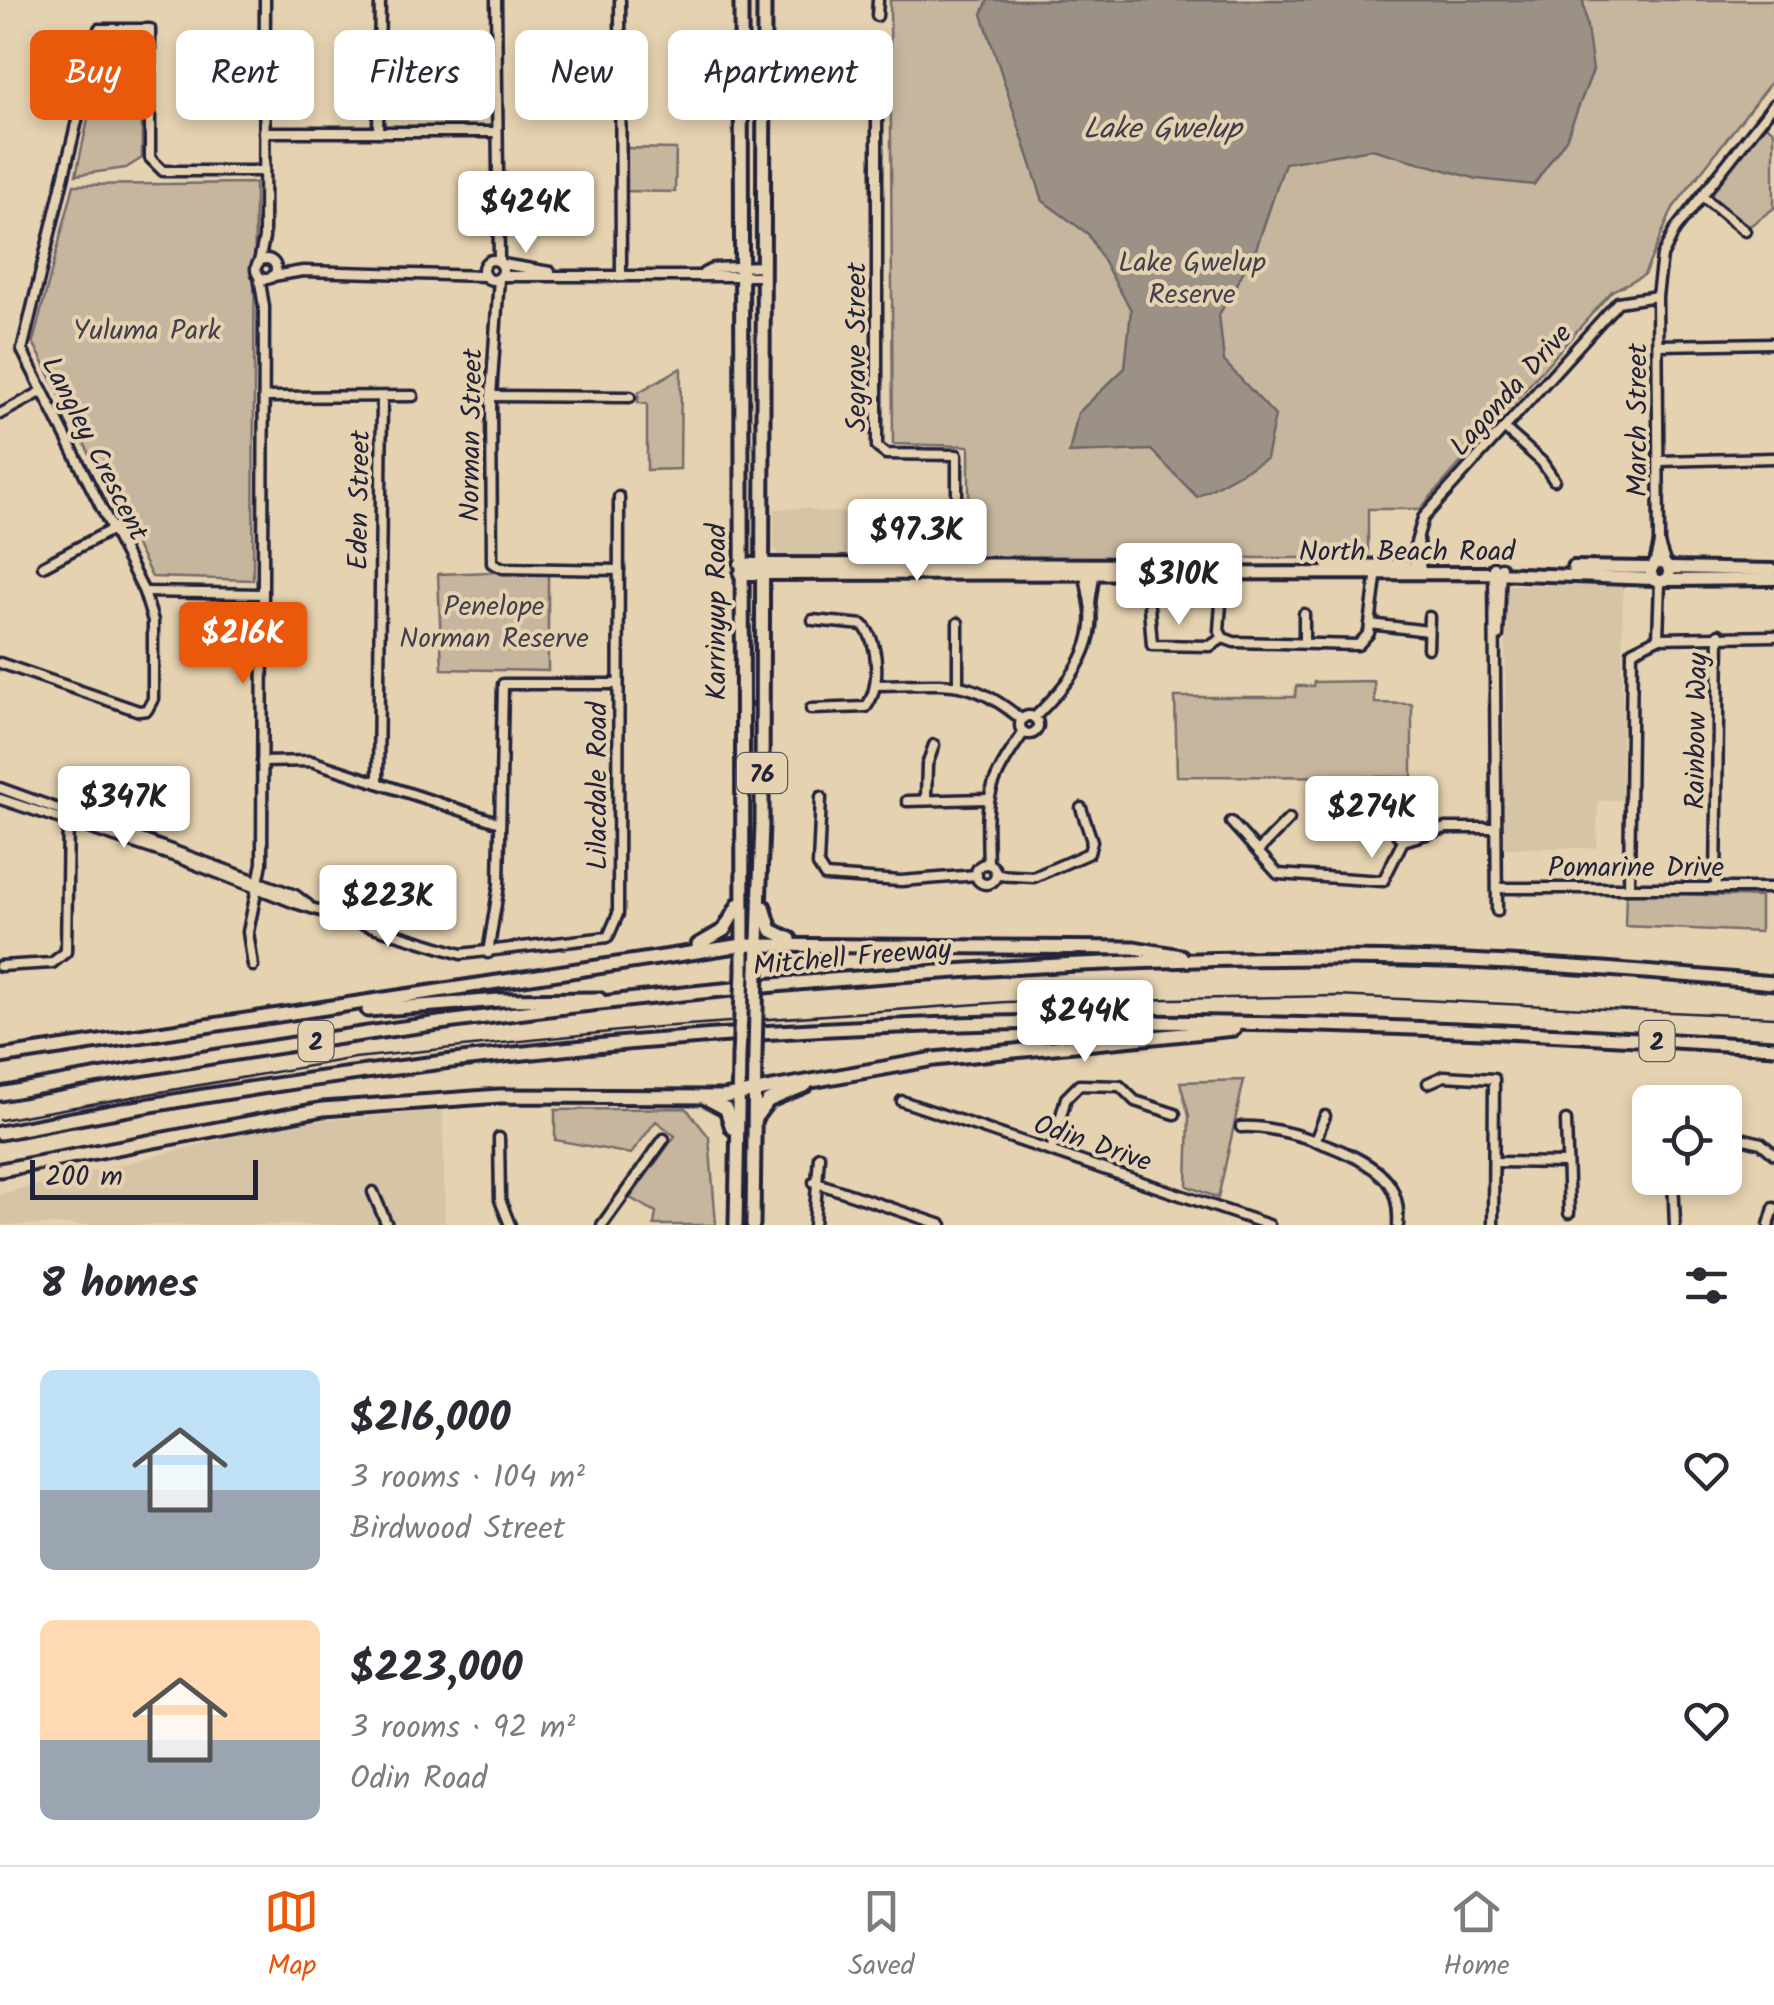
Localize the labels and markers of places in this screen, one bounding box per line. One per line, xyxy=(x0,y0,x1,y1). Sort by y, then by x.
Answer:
pin: $424K xyxy=(456,171,596,256)
pin: $97.3K xyxy=(836,499,998,584)
pin: $310K xyxy=(1109,543,1249,628)
pin: $216K xyxy=(173,602,313,687)
pin: $347K xyxy=(54,766,194,851)
pin: $274K xyxy=(1302,776,1442,861)
pin: $223K xyxy=(318,865,458,950)
pin: $244K xyxy=(1015,980,1155,1065)

